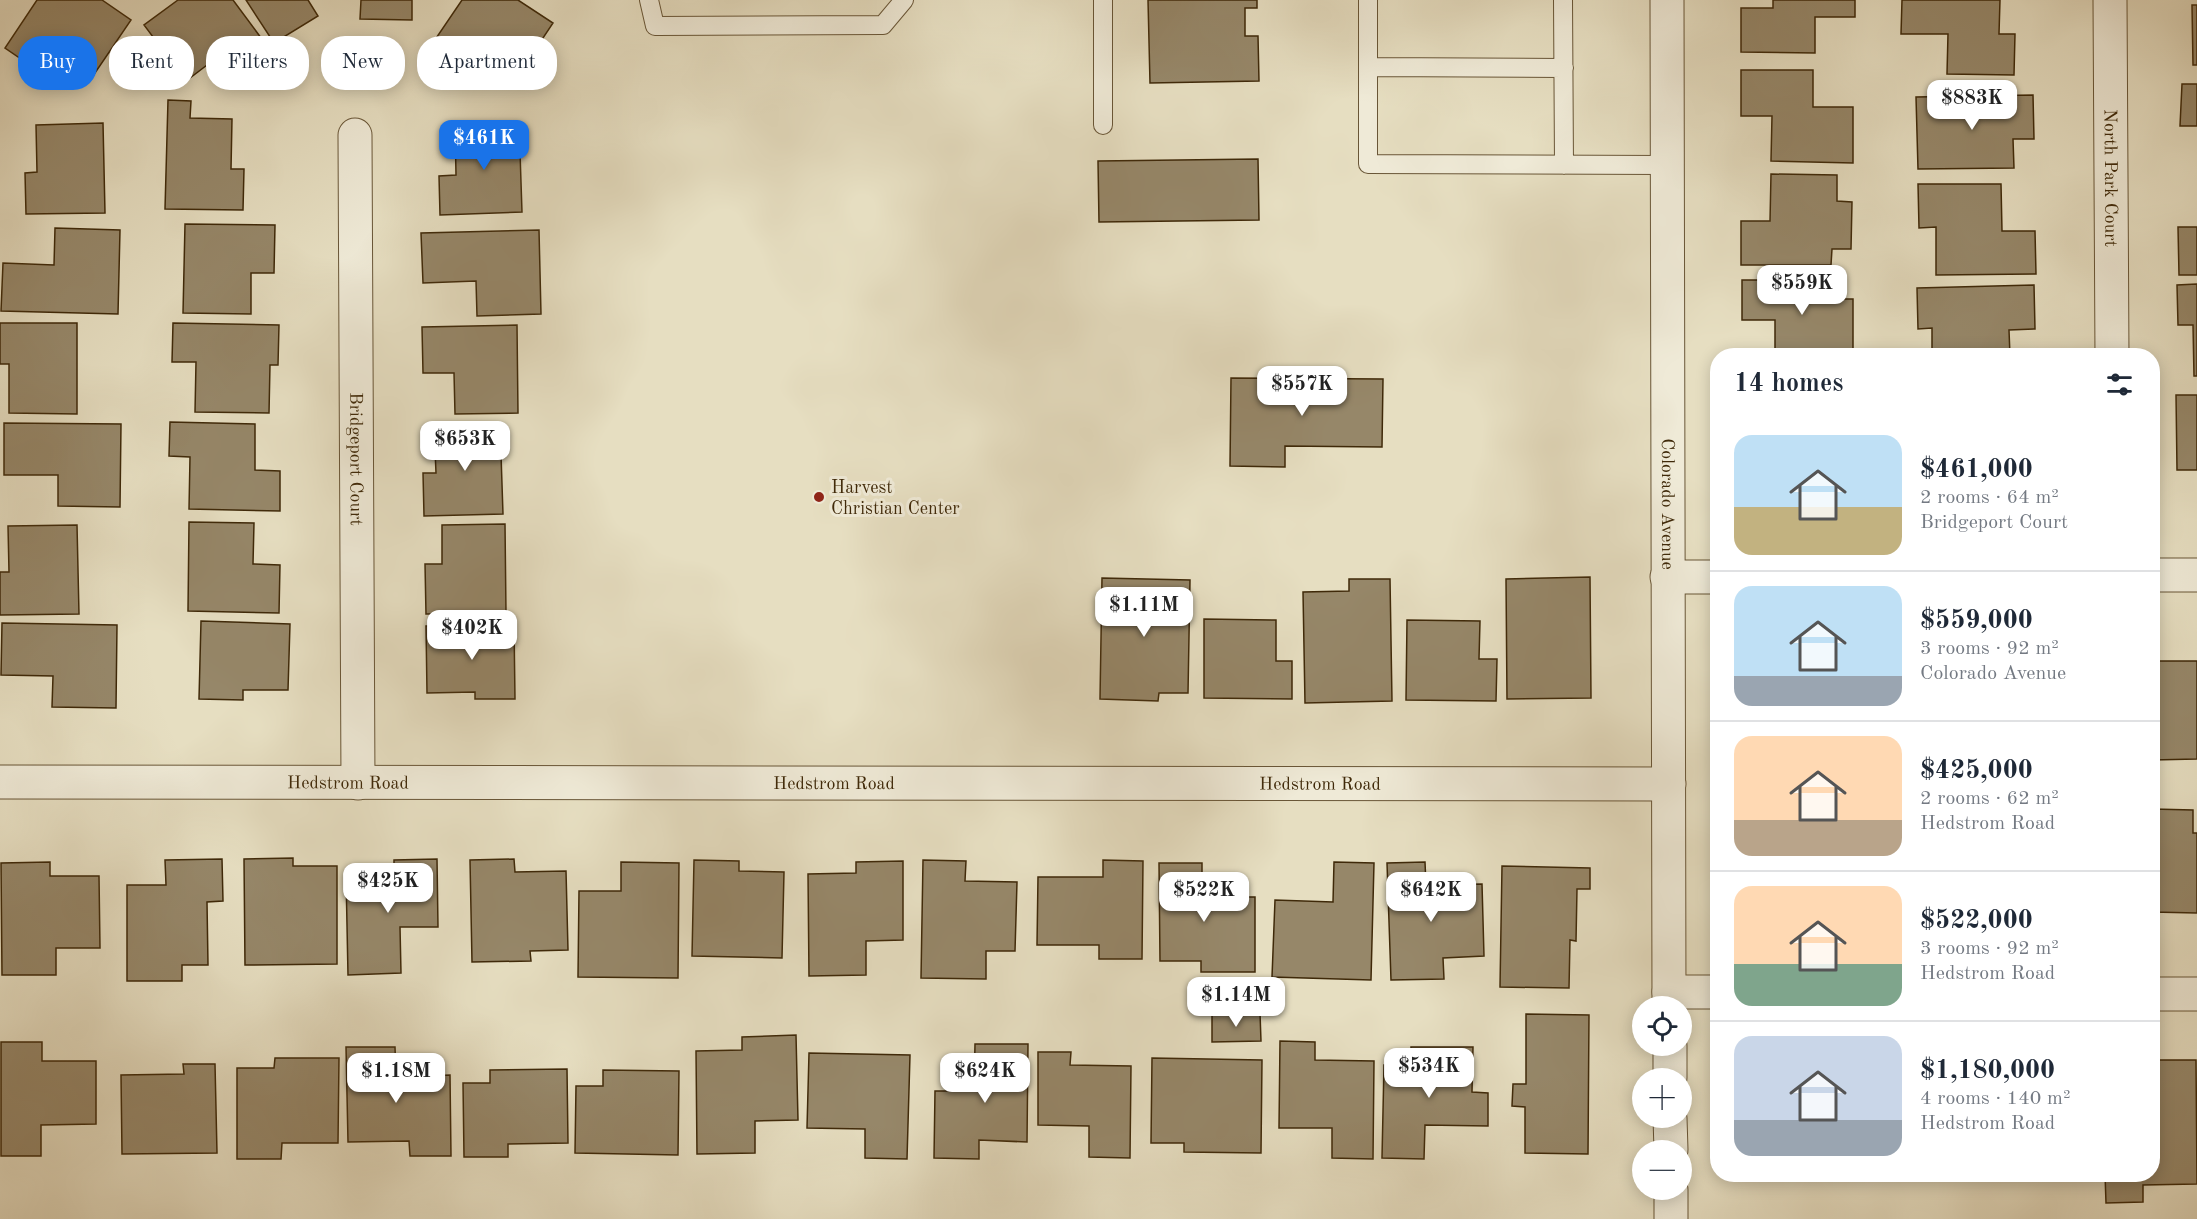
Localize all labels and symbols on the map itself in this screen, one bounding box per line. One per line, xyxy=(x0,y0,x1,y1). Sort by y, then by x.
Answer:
pin: $883K xyxy=(1930,80,2014,131)
street label: North Park Court xyxy=(2101,109,2119,247)
pin: $461K xyxy=(442,120,526,171)
pin: $559K xyxy=(1760,265,1844,316)
pin: $557K xyxy=(1260,366,1344,417)
street label: Bridgeport Court xyxy=(346,392,365,526)
pin: $653K xyxy=(423,421,507,472)
street label: Colorado Avenue xyxy=(1658,438,1676,570)
place label: Harvest Christian Center xyxy=(831,479,960,518)
marker: Harvest Christian Center xyxy=(812,490,826,504)
pin: $1.11M xyxy=(1095,587,1193,638)
pin: $402K xyxy=(430,610,514,661)
street label: Hedstrom Road xyxy=(287,774,409,792)
street label: Hedstrom Road xyxy=(773,775,895,793)
street label: Hedstrom Road xyxy=(1259,776,1381,794)
pin: $425K xyxy=(346,863,430,914)
pin: $522K xyxy=(1162,872,1246,923)
pin: $642K xyxy=(1389,872,1473,923)
pin: $1.14M xyxy=(1187,977,1285,1028)
pin: $534K xyxy=(1387,1048,1471,1099)
pin: $1.18M xyxy=(347,1053,445,1104)
pin: $624K xyxy=(943,1053,1027,1104)

